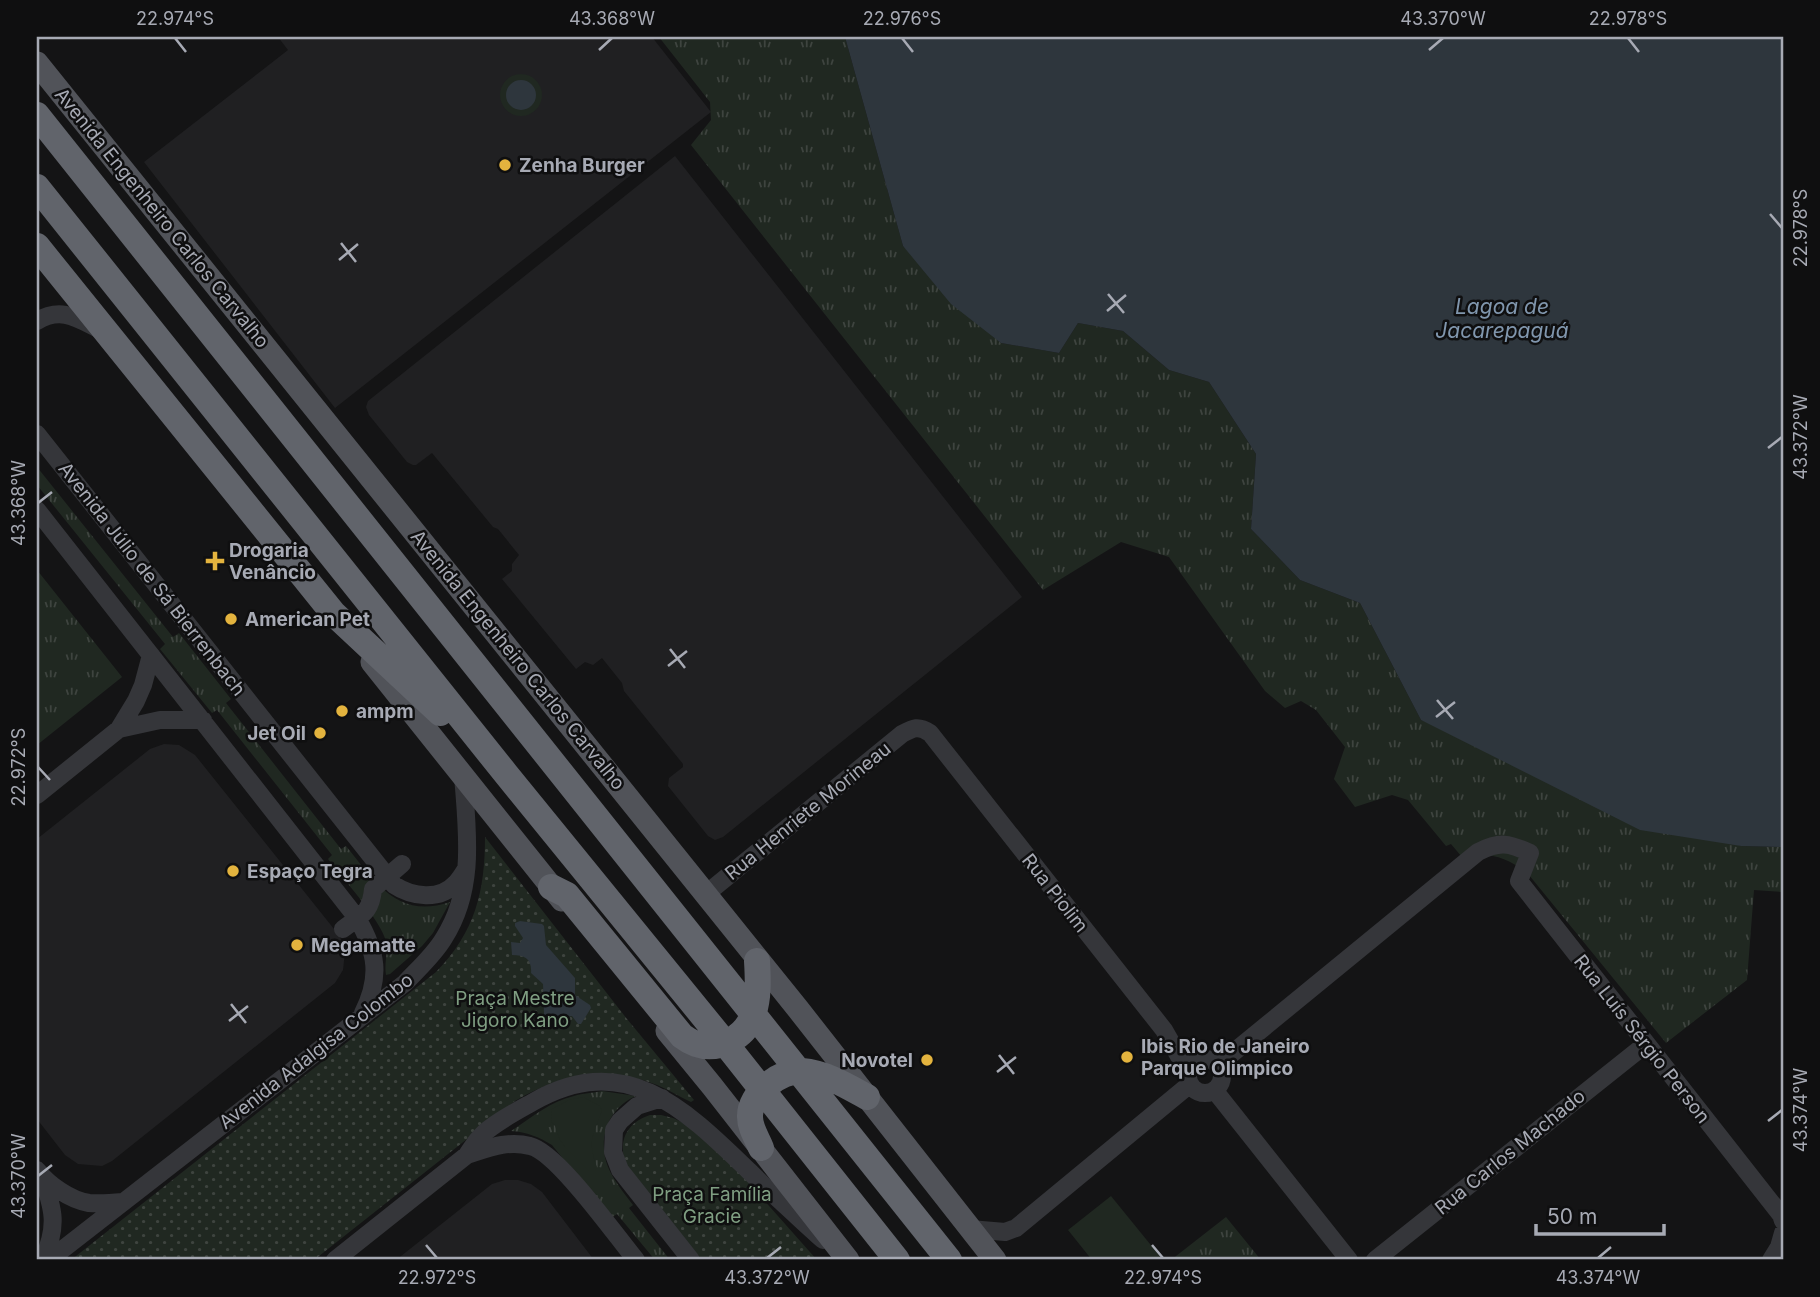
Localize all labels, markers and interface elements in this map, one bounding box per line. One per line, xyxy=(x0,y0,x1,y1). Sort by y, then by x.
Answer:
text: 22.974°S xyxy=(136,8,214,29)
text: 43.368°W xyxy=(569,8,655,29)
text: 22.976°S xyxy=(863,8,941,29)
text: 43.370°W xyxy=(1400,8,1486,29)
text: 22.978°S xyxy=(1589,8,1667,29)
street label: Avenida Engenheiro Carlos Carvalho xyxy=(50,83,274,353)
place label: Zenha Burger xyxy=(519,154,645,177)
marker: Zenha Burger xyxy=(497,157,513,173)
text: 22.978°S xyxy=(1790,189,1811,267)
water label: Lagoa de Jacarepaguá xyxy=(1435,294,1569,343)
text: 43.372°W xyxy=(1790,394,1811,480)
street label: Avenida Júlio de Sá Bierrenbach xyxy=(54,458,250,700)
text: 43.368°W xyxy=(8,460,29,546)
street label: Avenida Engenheiro Carlos Carvalho xyxy=(406,525,630,795)
place label: Drogaria Venâncio xyxy=(229,539,316,584)
marker: Drogaria Venâncio xyxy=(207,553,223,569)
place label: American Pet xyxy=(245,608,370,631)
marker: American Pet xyxy=(223,611,239,627)
place label: ampm xyxy=(356,700,414,723)
marker: ampm xyxy=(334,703,350,719)
place label: Jet Oil xyxy=(247,722,306,745)
marker: Jet Oil xyxy=(312,725,328,741)
text: 22.972°S xyxy=(8,728,29,806)
street label: Rua Henriete Morineau xyxy=(721,737,895,885)
street label: Rua Piolim xyxy=(1017,849,1093,937)
place label: Espaço Tegra xyxy=(247,860,373,883)
marker: Espaço Tegra xyxy=(225,863,241,879)
place label: Megamatte xyxy=(311,934,416,957)
marker: Megamatte xyxy=(289,937,305,953)
street label: Rua Luís Sérgio Person xyxy=(1569,950,1715,1128)
street label: Avenida Adalgisa Colombo xyxy=(214,968,418,1134)
park label: Praça Mestre Jigoro Kano xyxy=(455,987,575,1032)
place label: Ibis Rio de Janeiro Parque Olimpico xyxy=(1141,1035,1310,1080)
place label: Novotel xyxy=(841,1049,913,1072)
marker: Ibis Rio de Janeiro Parque Olimpico xyxy=(1119,1049,1135,1065)
marker: Novotel xyxy=(919,1052,935,1068)
text: 43.374°W xyxy=(1790,1067,1811,1152)
street label: Rua Carlos Machado xyxy=(1430,1084,1590,1220)
text: 43.370°W xyxy=(8,1133,29,1219)
park label: Praça Família Gracie xyxy=(652,1183,772,1228)
scale bar xyxy=(1536,1192,1664,1236)
text: 50 m xyxy=(1547,1204,1597,1229)
text: 22.972°S xyxy=(398,1267,476,1288)
text: 43.372°W xyxy=(724,1267,810,1288)
text: 22.974°S xyxy=(1124,1267,1202,1288)
text: 43.374°W xyxy=(1556,1267,1641,1288)

